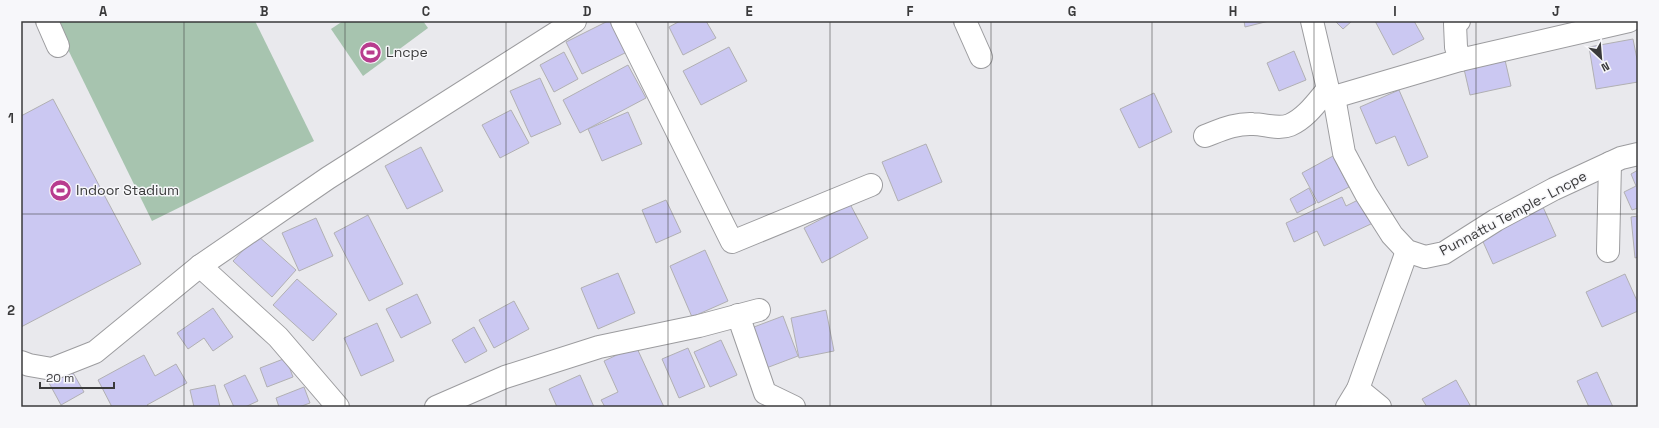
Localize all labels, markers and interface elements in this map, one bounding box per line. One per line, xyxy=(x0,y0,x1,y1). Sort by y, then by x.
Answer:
text: A xyxy=(99,3,108,20)
text: B xyxy=(260,3,269,20)
text: C xyxy=(422,3,430,20)
text: D xyxy=(583,3,592,20)
text: E xyxy=(745,3,753,20)
text: F xyxy=(907,3,914,20)
text: G xyxy=(1068,3,1076,20)
text: H xyxy=(1229,3,1237,20)
text: I xyxy=(1393,3,1397,20)
text: J xyxy=(1552,3,1560,20)
north arrow xyxy=(1581,38,1621,78)
sports icon: Lncpe xyxy=(358,39,384,65)
place label: Lncpe xyxy=(386,43,428,61)
text: N xyxy=(1599,59,1612,75)
text: 1 xyxy=(8,110,14,127)
street label: Punnattu Temple- Lncpe xyxy=(1436,166,1590,260)
sports icon: Indoor Stadium xyxy=(48,177,74,203)
place label: Indoor Stadium xyxy=(76,181,179,199)
text: 2 xyxy=(7,302,15,319)
scale bar xyxy=(40,364,114,390)
text: 20 m xyxy=(46,370,74,386)

